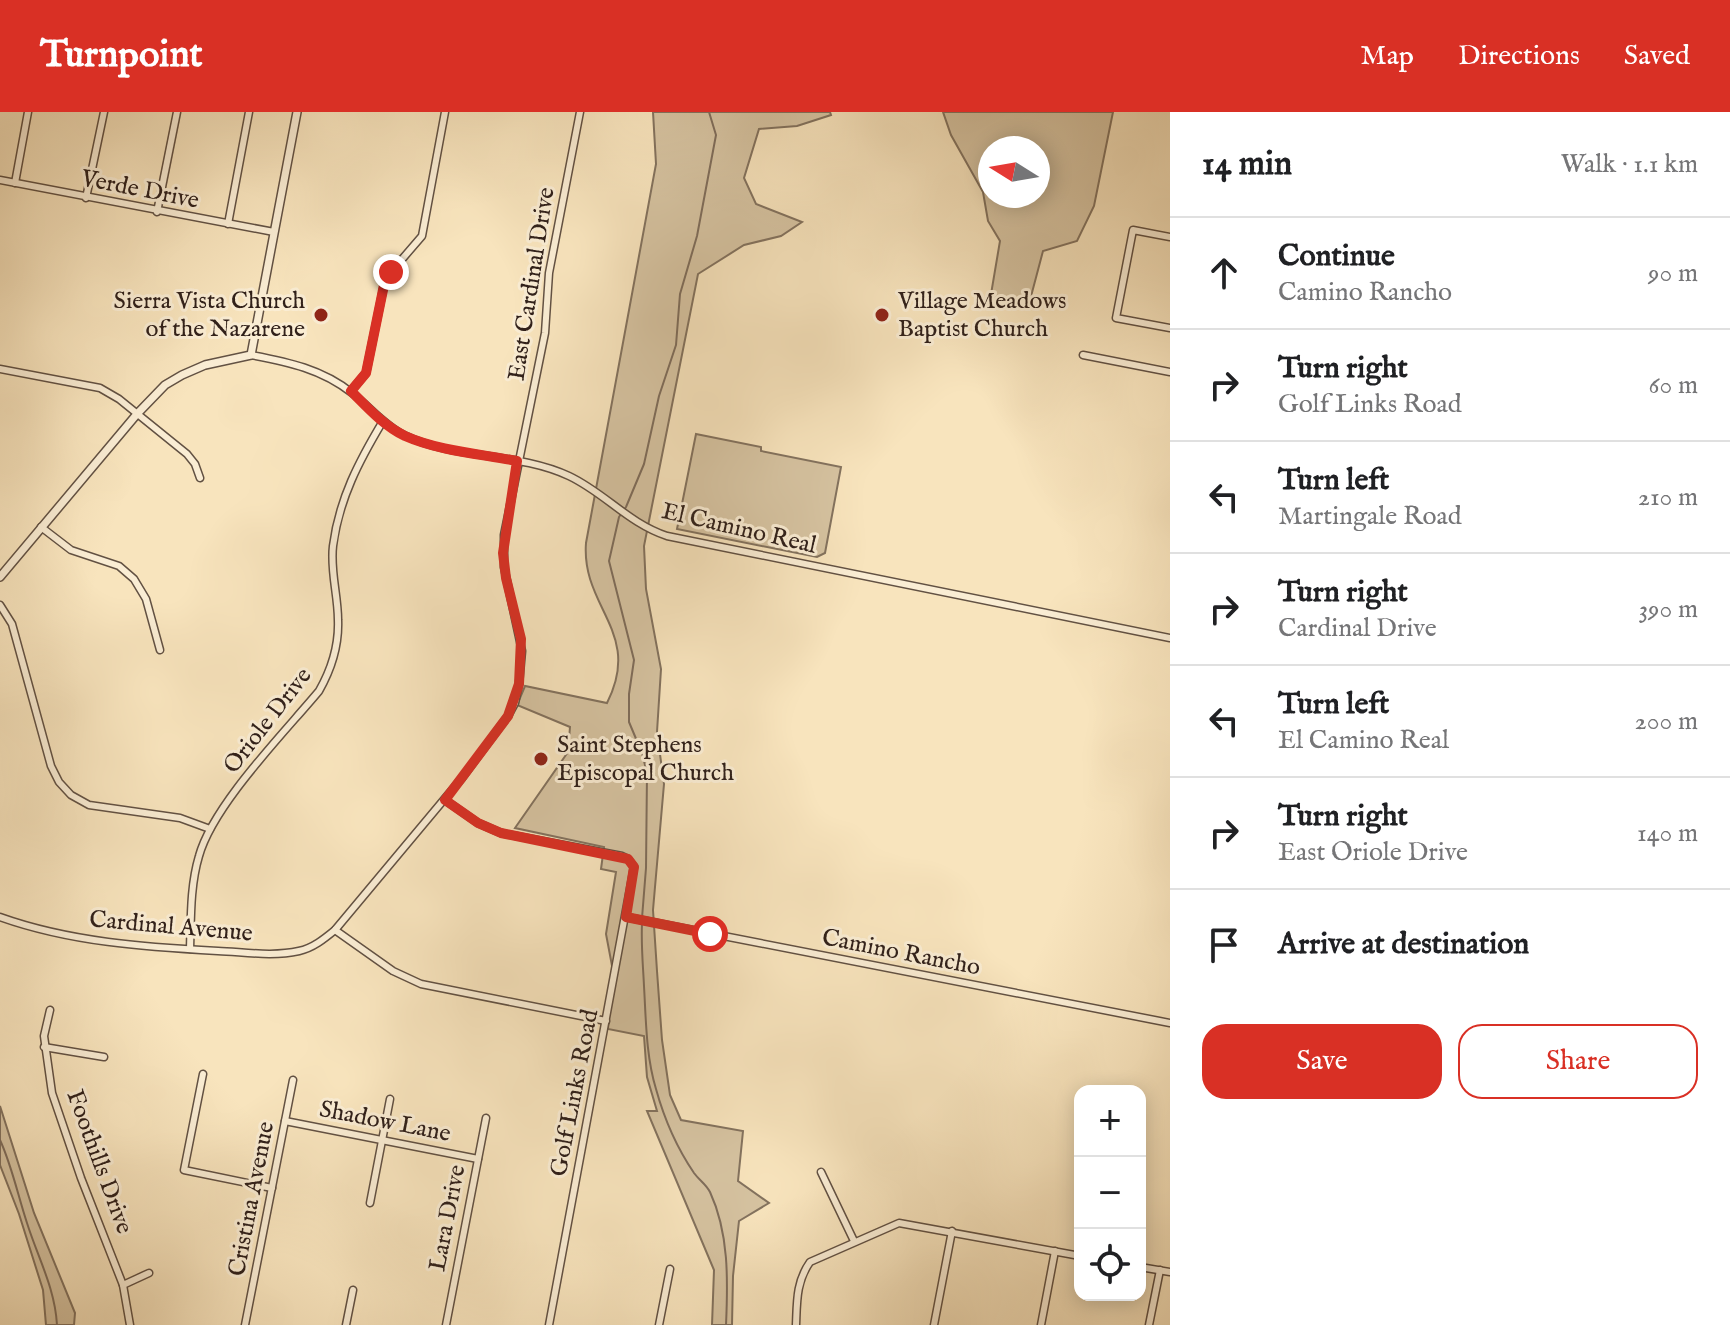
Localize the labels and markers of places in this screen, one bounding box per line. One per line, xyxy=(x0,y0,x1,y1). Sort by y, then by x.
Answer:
place label: Sierra Vista Church of the Nazarene xyxy=(114,286,305,345)
place label: Village Meadows Baptist Church xyxy=(897,286,1066,345)
marker: Sierra Vista Church of the Nazarene xyxy=(312,306,330,324)
marker: Village Meadows Baptist Church xyxy=(873,306,891,324)
place label: Saint Stephens Episcopal Church xyxy=(557,730,734,789)
marker: Saint Stephens Episcopal Church xyxy=(532,750,550,768)

